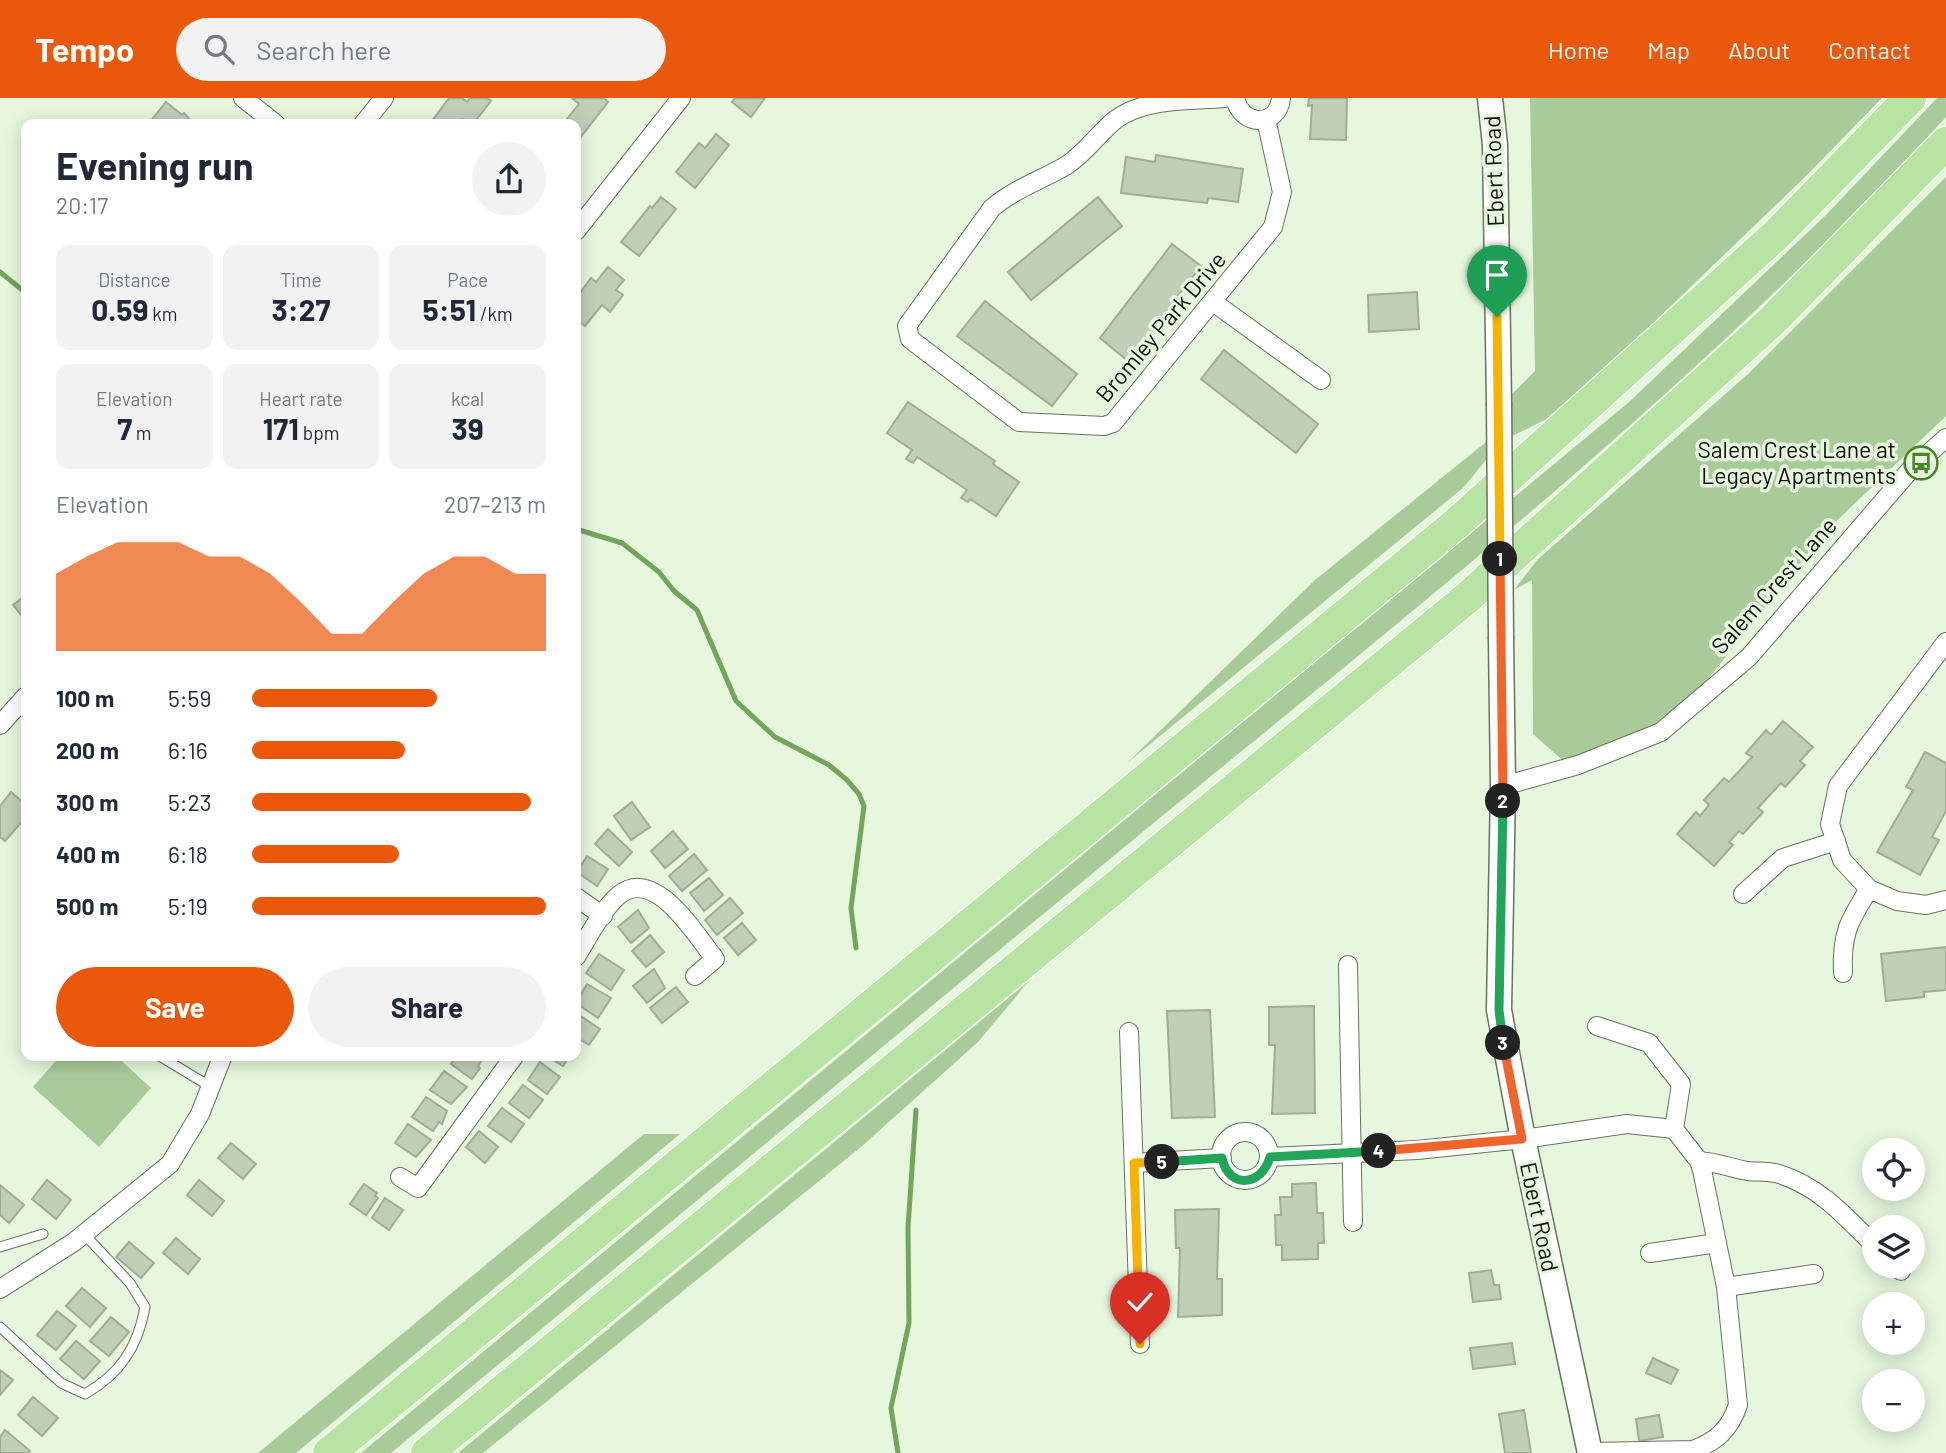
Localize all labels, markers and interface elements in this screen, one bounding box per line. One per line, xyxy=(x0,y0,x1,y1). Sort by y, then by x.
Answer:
search box xyxy=(176,18,666,81)
text: Tempo xyxy=(35,29,134,69)
icon: search xyxy=(200,30,238,68)
text: Search here xyxy=(256,34,391,65)
text: Home xyxy=(1548,35,1609,64)
text: Map xyxy=(1647,35,1690,64)
text: About xyxy=(1728,35,1790,64)
text: Contact xyxy=(1828,35,1911,64)
street label: Ebert Road xyxy=(1477,115,1509,227)
text: Evening run xyxy=(56,142,254,188)
button: share xyxy=(472,142,546,216)
text: 20:17 xyxy=(56,191,108,219)
street label: Bromley Park Drive xyxy=(1089,245,1231,407)
pin xyxy=(1467,245,1527,317)
icon: arrive xyxy=(1478,256,1516,294)
text: Distance xyxy=(98,268,171,291)
text: Time xyxy=(280,268,322,291)
text: Pace xyxy=(447,268,488,291)
text: 0.59 xyxy=(91,291,148,327)
text: 3:27 xyxy=(272,291,330,327)
text: 5:51 xyxy=(423,291,476,327)
text: km xyxy=(148,302,178,325)
text: /km xyxy=(476,302,513,325)
text: Elevation xyxy=(96,387,173,410)
text: Heart rate xyxy=(259,387,343,410)
text: kcal xyxy=(451,387,484,410)
text: 7 xyxy=(117,410,132,446)
text: 171 xyxy=(263,410,299,446)
text: 39 xyxy=(452,410,484,446)
text: m xyxy=(132,421,152,444)
text: bpm xyxy=(299,421,339,444)
place label: Salem Crest Lane at Legacy Apartments xyxy=(1697,435,1896,489)
bus stop icon: Salem Crest Lane at Legacy Apartments xyxy=(1902,444,1940,482)
text: Elevation xyxy=(56,490,149,518)
text: 207–213 m xyxy=(444,490,546,518)
street label: Salem Crest Lane xyxy=(1705,511,1842,659)
pin: 1 xyxy=(1482,542,1518,576)
text: 1 xyxy=(1496,547,1503,570)
text: 100 m xyxy=(56,684,114,712)
text: 5:59 xyxy=(168,684,211,712)
text: 200 m xyxy=(56,736,119,764)
text: 6:16 xyxy=(168,736,208,764)
pin: 2 xyxy=(1486,784,1520,818)
text: 300 m xyxy=(56,788,118,816)
text: 5:23 xyxy=(168,788,212,816)
text: 2 xyxy=(1497,789,1508,812)
text: 400 m xyxy=(56,840,120,868)
text: 6:18 xyxy=(168,840,208,868)
text: 500 m xyxy=(56,892,118,920)
text: 5:19 xyxy=(168,892,208,920)
button: Save xyxy=(56,967,294,1047)
button: Share xyxy=(308,967,546,1047)
pin: 3 xyxy=(1486,1026,1520,1060)
text: 3 xyxy=(1497,1031,1508,1054)
pin: 4 xyxy=(1362,1134,1396,1168)
map controls xyxy=(1862,1138,1925,1432)
button: locate xyxy=(1862,1138,1925,1201)
text: 4 xyxy=(1373,1139,1384,1162)
pin: 5 xyxy=(1144,1144,1180,1180)
text: 5 xyxy=(1156,1150,1167,1173)
street label: Ebert Road xyxy=(1515,1160,1565,1274)
button: layers xyxy=(1862,1215,1925,1278)
pin xyxy=(1110,1272,1170,1344)
icon: check xyxy=(1121,1283,1159,1321)
button: + xyxy=(1862,1292,1925,1355)
button: − xyxy=(1862,1369,1925,1432)

